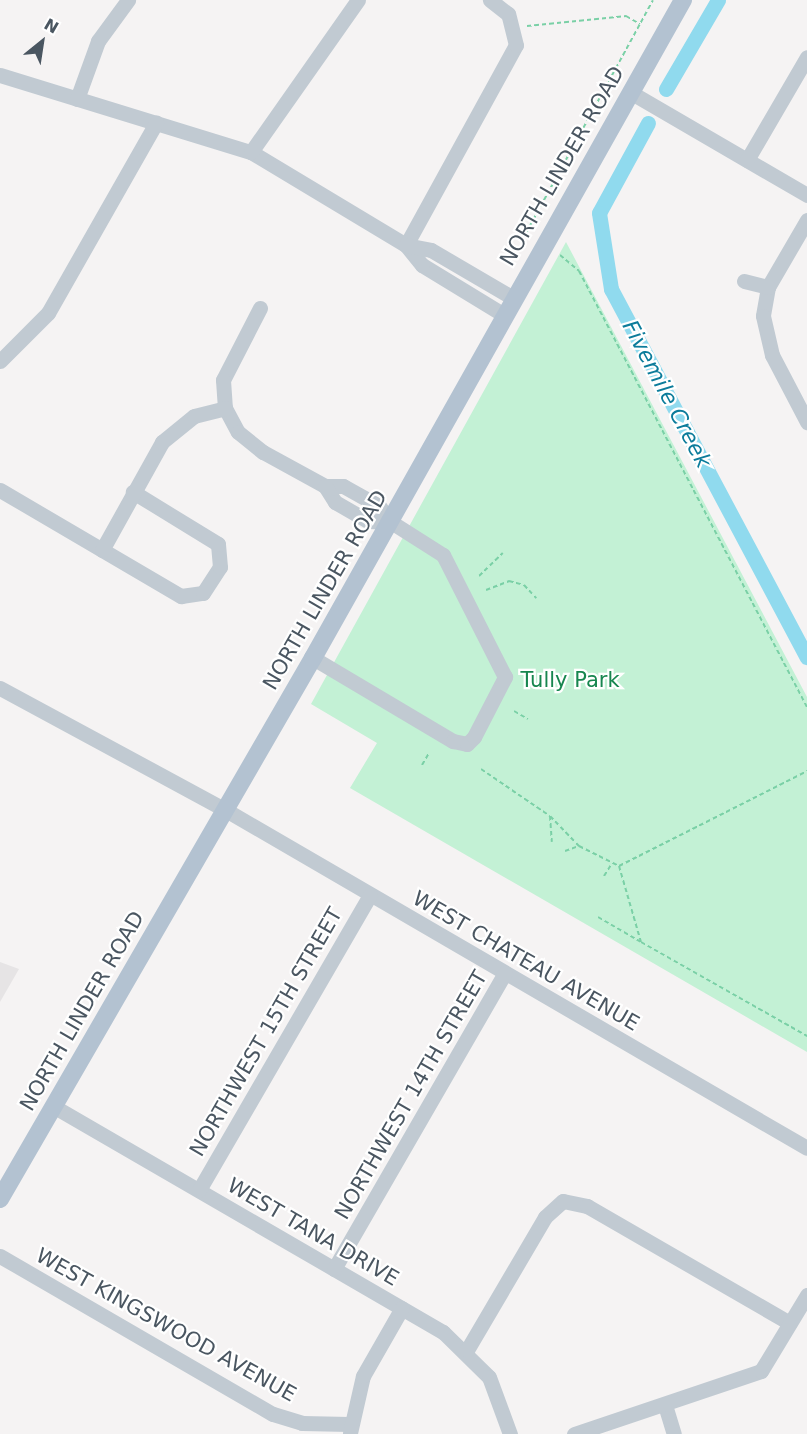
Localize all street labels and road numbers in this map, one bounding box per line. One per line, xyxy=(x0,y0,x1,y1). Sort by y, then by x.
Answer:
street label: NORTH LINDER ROAD xyxy=(495,62,629,270)
street label: NORTH LINDER ROAD xyxy=(258,486,392,694)
street label: WEST CHATEAU AVENUE xyxy=(408,886,644,1036)
street label: NORTHWEST 15TH STREET xyxy=(184,903,348,1161)
street label: NORTH LINDER ROAD xyxy=(15,907,149,1115)
street label: NORTHWEST 14TH STREET xyxy=(329,966,493,1224)
street label: WEST TANA DRIVE xyxy=(223,1173,403,1291)
street label: WEST KINGSWOOD AVENUE xyxy=(31,1243,301,1407)

